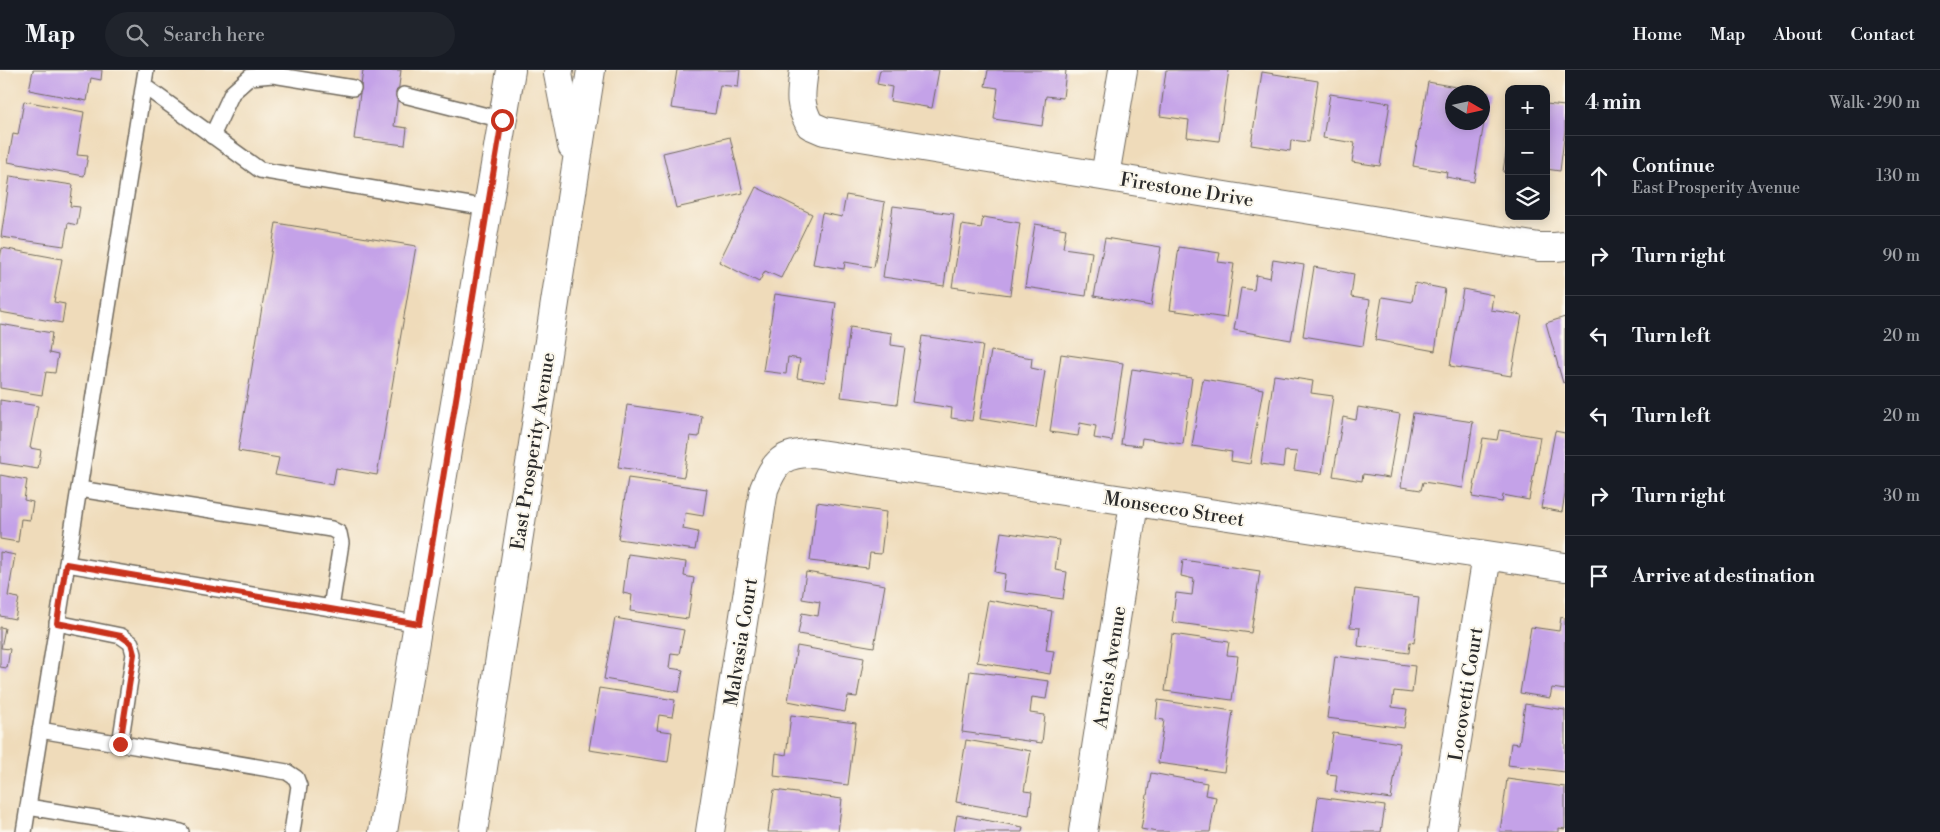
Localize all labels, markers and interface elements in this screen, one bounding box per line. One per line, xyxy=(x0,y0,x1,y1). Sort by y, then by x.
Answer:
search box xyxy=(105,12,455,57)
text: Map xyxy=(25,20,75,50)
icon: search xyxy=(123,21,151,49)
text: Search here xyxy=(163,23,265,47)
text: Home xyxy=(1633,23,1682,46)
text: Map xyxy=(1710,23,1746,46)
text: About xyxy=(1774,23,1823,46)
text: Contact xyxy=(1851,23,1915,46)
north arrow xyxy=(1445,85,1490,130)
map controls xyxy=(1505,85,1550,220)
button: + xyxy=(1505,85,1550,130)
text: 4 min xyxy=(1585,90,1641,116)
text: Walk · 290 m xyxy=(1829,93,1920,113)
route start xyxy=(491,109,514,132)
button: − xyxy=(1505,130,1550,175)
text: Continue xyxy=(1632,154,1715,178)
icon: ahead xyxy=(1585,162,1613,190)
text: 130 m xyxy=(1876,166,1920,186)
street label: Firestone Drive xyxy=(1118,168,1255,212)
button: layers xyxy=(1505,175,1550,220)
text: East Prosperity Avenue xyxy=(1632,178,1800,198)
icon: right xyxy=(1585,242,1613,270)
text: Turn right xyxy=(1632,244,1725,268)
text: 90 m xyxy=(1882,246,1920,266)
icon: left xyxy=(1585,322,1613,350)
text: Turn left xyxy=(1632,324,1711,348)
text: 20 m xyxy=(1883,326,1920,346)
street label: East Prosperity Avenue xyxy=(506,351,560,552)
icon: left xyxy=(1585,402,1613,430)
text: Turn left xyxy=(1632,404,1711,428)
text: 20 m xyxy=(1883,406,1920,426)
icon: right xyxy=(1585,482,1613,510)
text: Turn right xyxy=(1632,484,1725,508)
street label: Monsecco Street xyxy=(1102,486,1246,532)
text: 30 m xyxy=(1883,486,1920,506)
icon: arrive xyxy=(1585,562,1613,590)
text: Arrive at destination xyxy=(1632,564,1815,588)
street label: Malvasia Court xyxy=(719,576,763,708)
street label: Arneis Avenue xyxy=(1088,604,1132,731)
street label: Locovetti Court xyxy=(1444,625,1488,763)
route end xyxy=(109,733,132,756)

